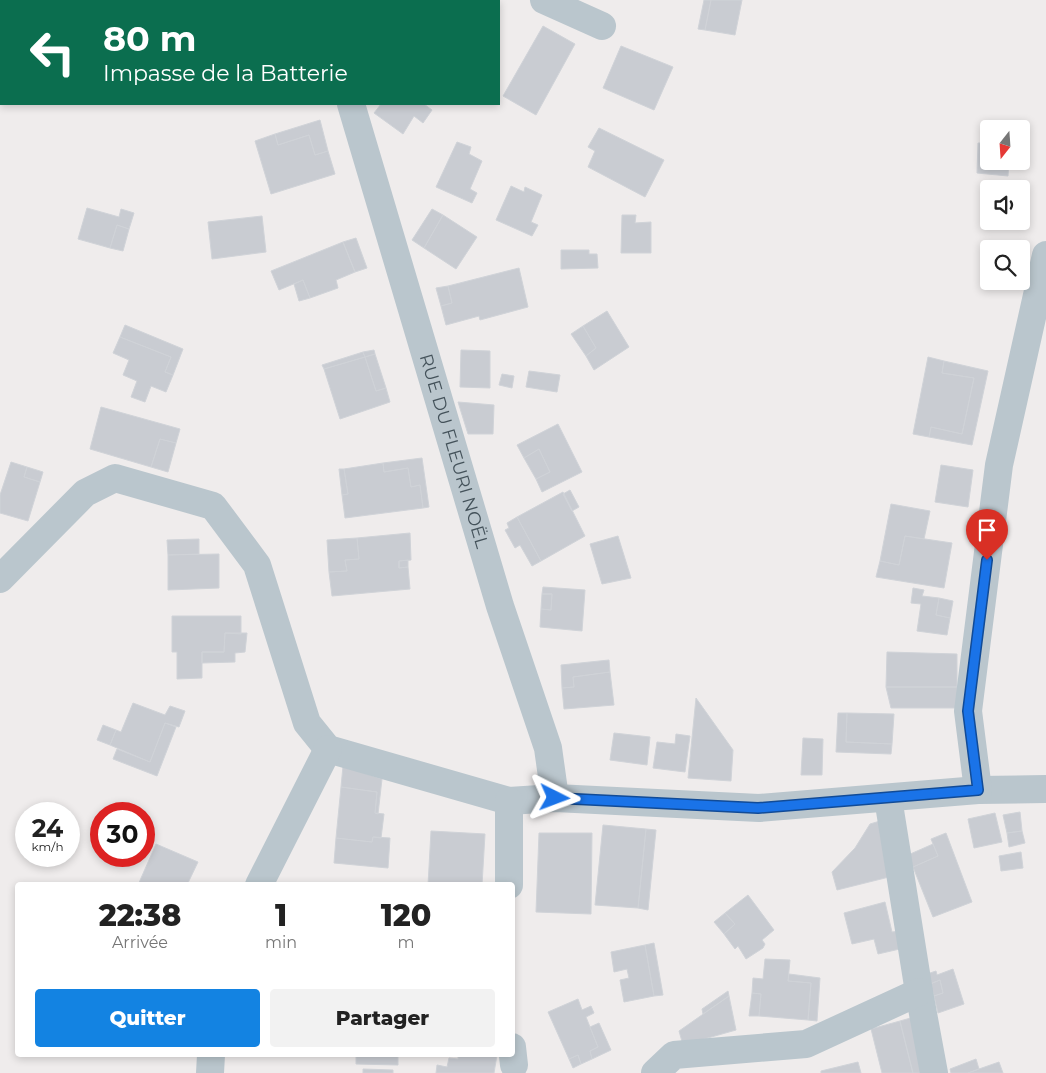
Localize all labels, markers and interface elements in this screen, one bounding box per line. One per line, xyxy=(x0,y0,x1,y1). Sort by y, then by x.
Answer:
text: 80 m xyxy=(103,17,197,60)
icon: left xyxy=(20,20,85,85)
text: Impasse de la Batterie xyxy=(103,60,348,87)
north arrow xyxy=(980,120,1030,170)
map controls xyxy=(980,120,1030,290)
button: sound xyxy=(980,180,1030,230)
button: search xyxy=(980,240,1030,290)
street label: RUE DU FLEURI NOËL xyxy=(415,351,493,551)
pin xyxy=(966,509,1008,560)
icon: arrive xyxy=(973,516,1001,544)
position arrow xyxy=(528,771,580,823)
speed limit sign: 30 xyxy=(90,802,155,867)
text: 24 xyxy=(32,813,63,843)
text: km/h xyxy=(31,839,64,854)
text: 22:38 xyxy=(99,897,181,934)
text: 1 xyxy=(275,897,287,934)
text: 120 xyxy=(381,897,431,934)
text: Arrivée xyxy=(112,933,168,952)
text: min xyxy=(265,933,297,952)
text: m xyxy=(398,933,415,952)
button: Quitter xyxy=(35,989,260,1047)
button: Partager xyxy=(270,989,495,1047)

